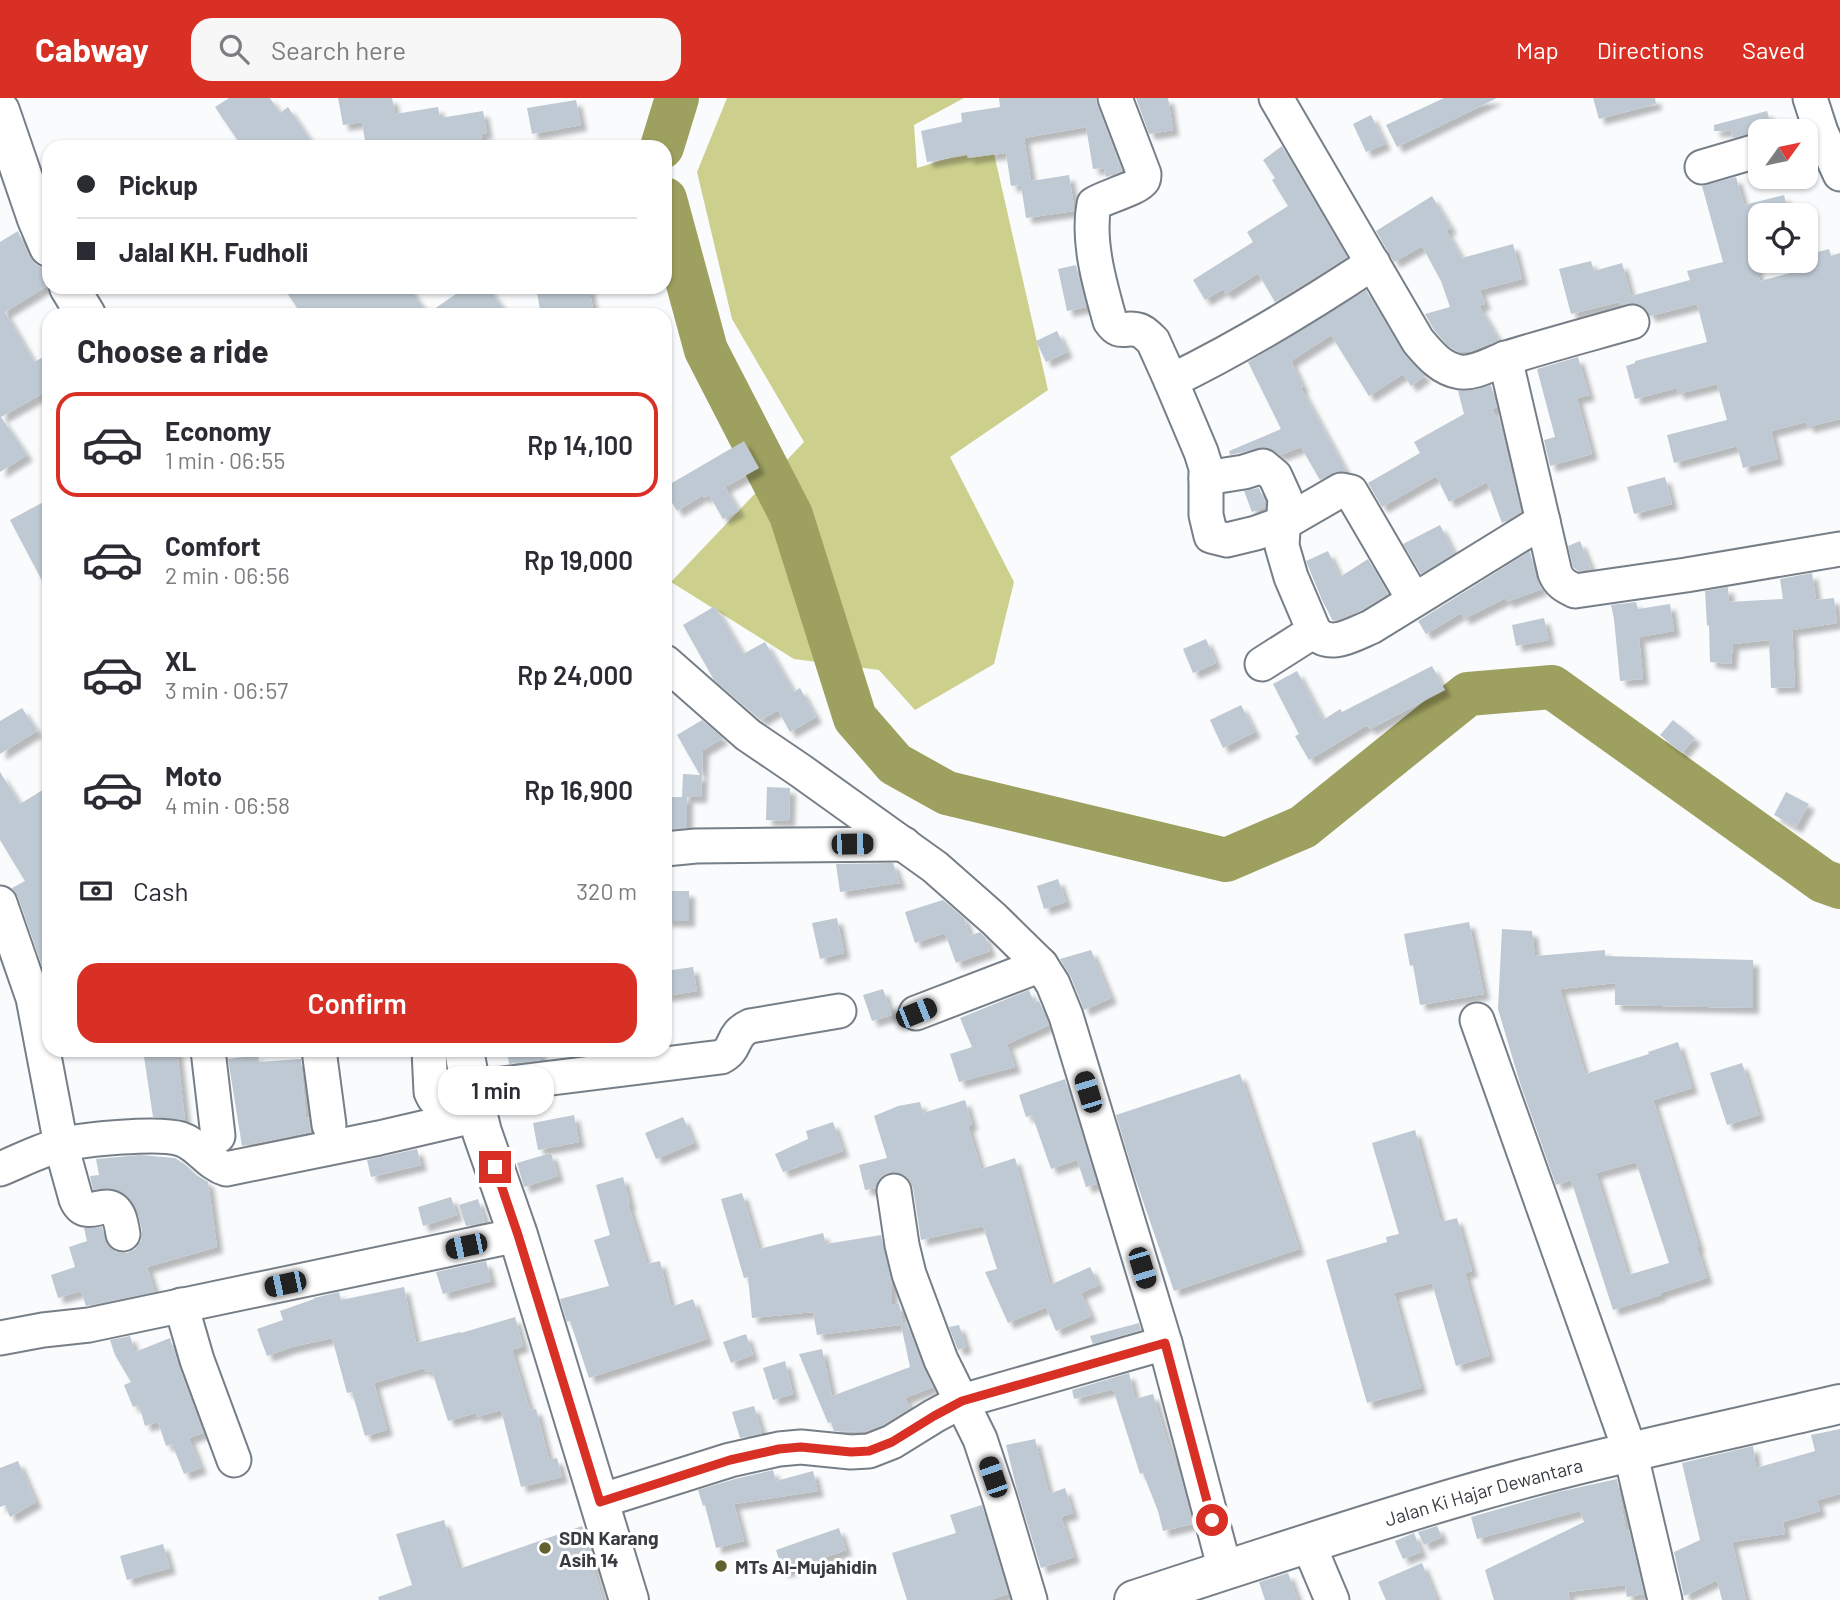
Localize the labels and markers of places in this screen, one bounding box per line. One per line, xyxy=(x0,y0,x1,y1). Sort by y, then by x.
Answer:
place label: SDN Karang Asih 14 xyxy=(559,1526,659,1571)
marker: SDN Karang Asih 14 xyxy=(537,1540,553,1556)
place label: MTs Al-Mujahidin xyxy=(735,1555,877,1578)
marker: MTs Al-Mujahidin xyxy=(713,1558,729,1574)

